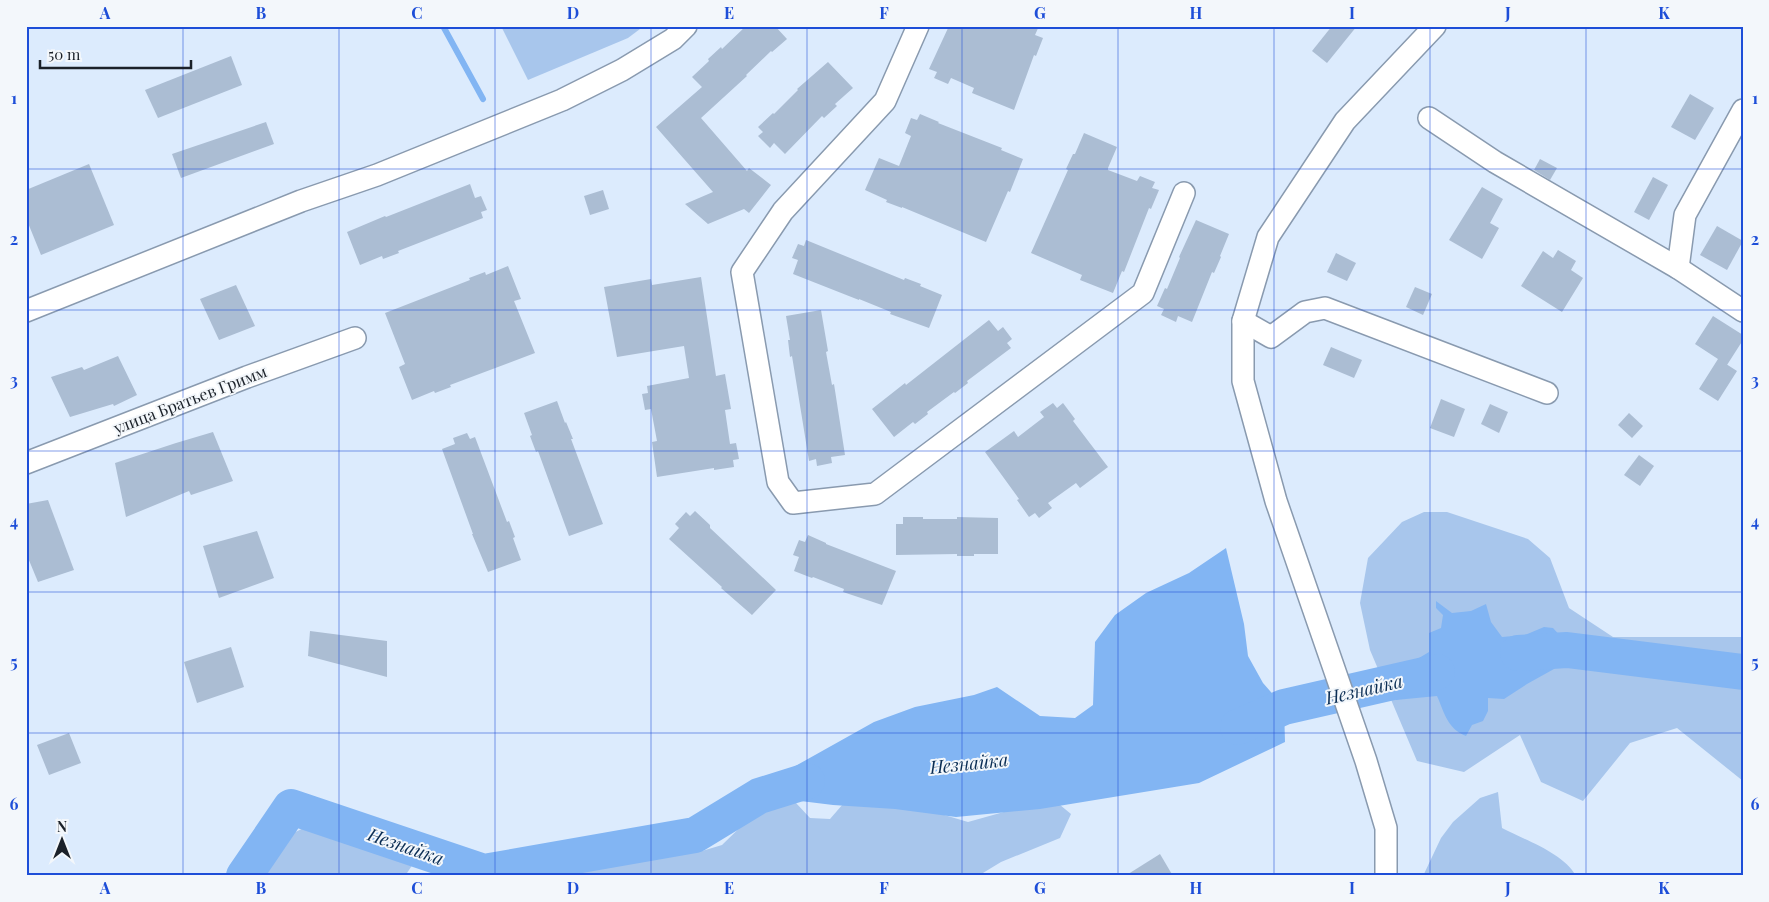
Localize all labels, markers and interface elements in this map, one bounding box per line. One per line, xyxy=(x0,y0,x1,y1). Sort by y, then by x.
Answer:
text: A xyxy=(99,2,111,23)
text: B xyxy=(256,2,267,23)
text: C xyxy=(411,2,423,23)
text: D xyxy=(567,2,579,23)
text: E xyxy=(724,2,734,23)
text: F xyxy=(879,2,889,23)
text: G xyxy=(1034,2,1046,23)
text: H xyxy=(1190,2,1203,23)
text: I xyxy=(1349,2,1355,23)
text: J xyxy=(1504,2,1511,23)
text: K xyxy=(1658,2,1670,23)
scale bar xyxy=(40,38,191,70)
text: 50 m xyxy=(48,44,81,64)
text: 1 xyxy=(11,87,17,108)
text: 1 xyxy=(1752,87,1758,108)
text: 2 xyxy=(10,228,18,249)
text: 2 xyxy=(1751,228,1759,249)
street label: улица Братьев Гримм xyxy=(109,360,270,438)
text: 3 xyxy=(10,369,18,390)
text: 3 xyxy=(1751,369,1759,390)
text: 4 xyxy=(10,510,18,531)
text: 4 xyxy=(1751,510,1759,531)
text: 5 xyxy=(10,651,18,672)
text: 5 xyxy=(1751,651,1759,672)
water label: Незнайка xyxy=(1322,668,1405,710)
water label: Незнайка xyxy=(928,747,1009,779)
text: 6 xyxy=(10,793,19,814)
text: 6 xyxy=(1751,793,1760,814)
north arrow xyxy=(38,814,88,864)
text: N xyxy=(57,817,67,836)
water label: Незнайка xyxy=(364,821,447,870)
text: A xyxy=(99,877,111,898)
text: B xyxy=(256,877,267,898)
text: C xyxy=(411,877,423,898)
text: D xyxy=(567,877,579,898)
text: E xyxy=(724,877,734,898)
text: F xyxy=(879,877,889,898)
text: G xyxy=(1034,877,1046,898)
text: H xyxy=(1190,877,1203,898)
text: I xyxy=(1349,877,1355,898)
text: J xyxy=(1504,877,1511,898)
text: K xyxy=(1658,877,1670,898)

